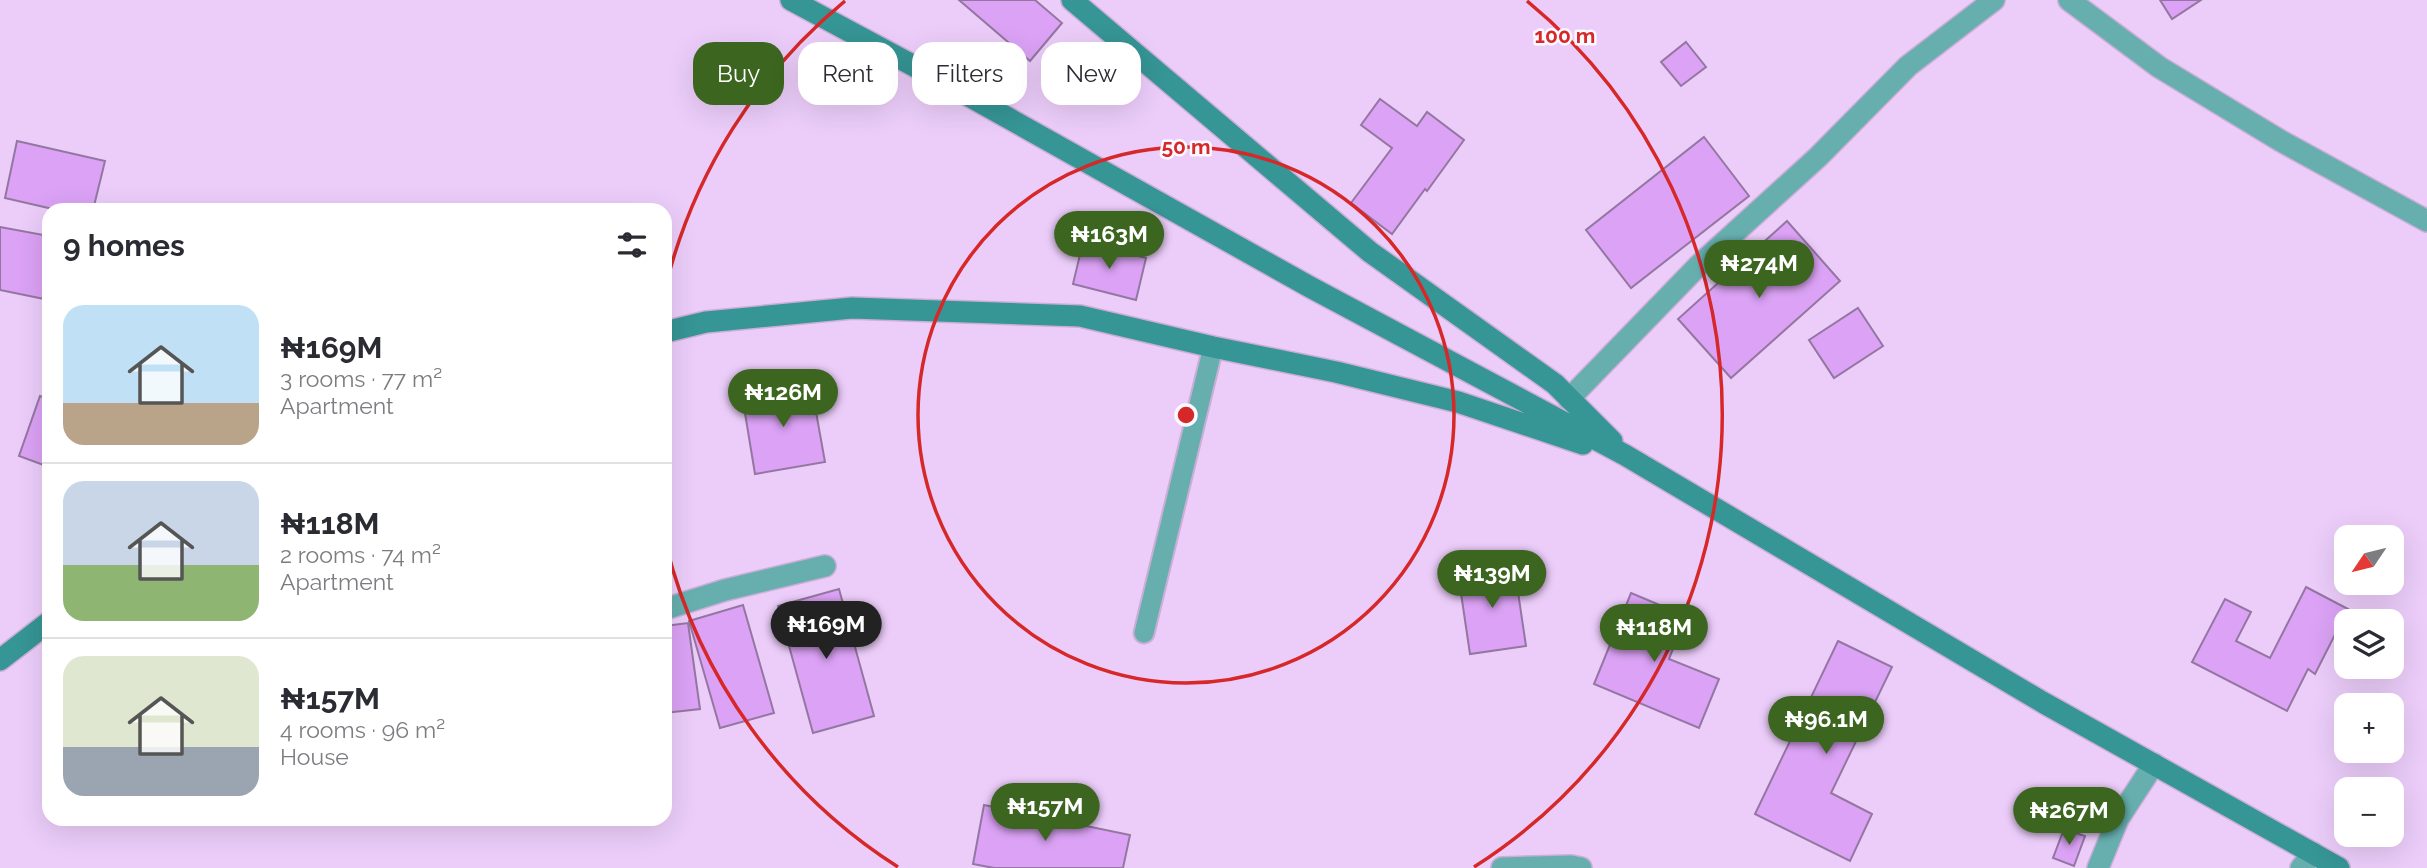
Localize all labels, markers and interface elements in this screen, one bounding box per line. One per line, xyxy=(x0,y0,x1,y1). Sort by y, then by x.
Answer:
text: 100 m xyxy=(1535,23,1595,48)
chip: Buy xyxy=(693,42,784,105)
chip: Rent xyxy=(798,42,898,105)
chip: Filters xyxy=(912,42,1027,105)
chip: New xyxy=(1041,42,1141,105)
text: 50 m xyxy=(1161,134,1211,159)
pin: ₦163M xyxy=(1060,212,1158,271)
text: ₦163M xyxy=(1070,220,1148,247)
icon: filters xyxy=(613,226,651,264)
text: 9 homes xyxy=(63,228,185,263)
pin: ₦274M xyxy=(1710,240,1808,300)
text: ₦274M xyxy=(1720,249,1798,276)
text: ₦169M xyxy=(280,330,382,365)
icon: home xyxy=(119,333,203,417)
text: 3 rooms · 77 m² xyxy=(280,365,442,392)
pin: ₦126M xyxy=(734,370,832,429)
text: ₦126M xyxy=(744,378,822,405)
text: Apartment xyxy=(280,392,394,419)
centre of rings xyxy=(1174,403,1198,427)
text: ₦118M xyxy=(280,506,380,541)
icon: home xyxy=(119,509,203,593)
north arrow xyxy=(2334,525,2404,595)
map controls xyxy=(2334,525,2404,847)
text: 2 rooms · 74 m² xyxy=(280,541,441,568)
pin: ₦139M xyxy=(1443,550,1541,610)
text: ₦139M xyxy=(1453,559,1531,586)
text: Apartment xyxy=(280,568,394,595)
pin: ₦169M xyxy=(777,602,875,661)
pin: ₦118M xyxy=(1605,604,1703,664)
button: layers xyxy=(2334,609,2404,679)
text: ₦169M xyxy=(787,610,865,637)
text: ₦118M xyxy=(1616,613,1692,640)
text: ₦157M xyxy=(280,681,380,716)
icon: home xyxy=(119,684,203,768)
button: + xyxy=(2334,693,2404,763)
pin: ₦96.1M xyxy=(1769,696,1883,756)
text: ₦96.1M xyxy=(1784,705,1868,732)
text: 4 rooms · 96 m² xyxy=(280,716,445,743)
text: House xyxy=(280,743,349,770)
button: − xyxy=(2334,777,2404,847)
pin: ₦157M xyxy=(996,784,1094,843)
pin: ₦267M xyxy=(2020,788,2118,847)
text: ₦157M xyxy=(1007,792,1083,819)
text: ₦267M xyxy=(2029,796,2109,823)

